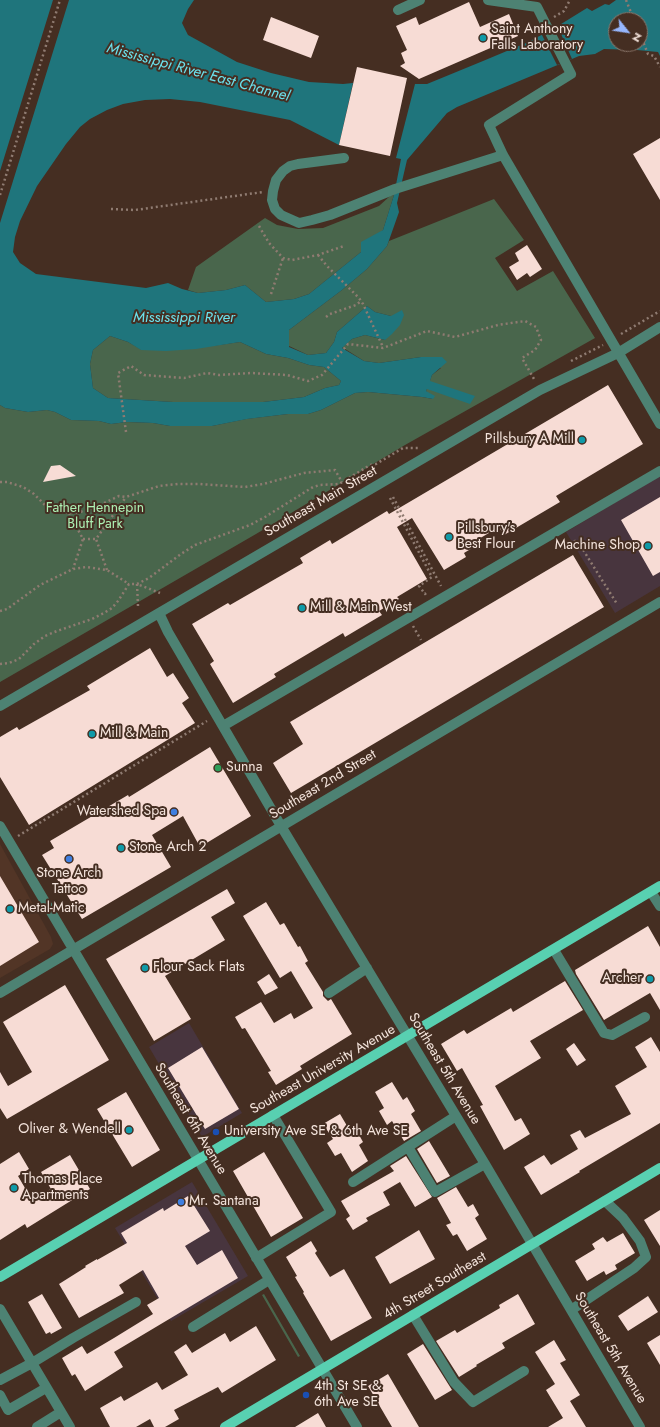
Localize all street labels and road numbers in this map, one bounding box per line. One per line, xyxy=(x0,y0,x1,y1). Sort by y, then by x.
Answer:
street label: Southeast Main Street xyxy=(262,463,380,541)
street label: Southeast 2nd Street xyxy=(267,747,379,823)
street label: Southeast 5th Avenue xyxy=(404,1010,484,1128)
street label: Southeast University Avenue xyxy=(247,1022,399,1118)
street label: Southeast 6th Avenue xyxy=(150,1060,230,1178)
street label: 4th Street Southeast xyxy=(381,1249,489,1323)
street label: Southeast 5th Avenue xyxy=(570,1289,650,1407)

